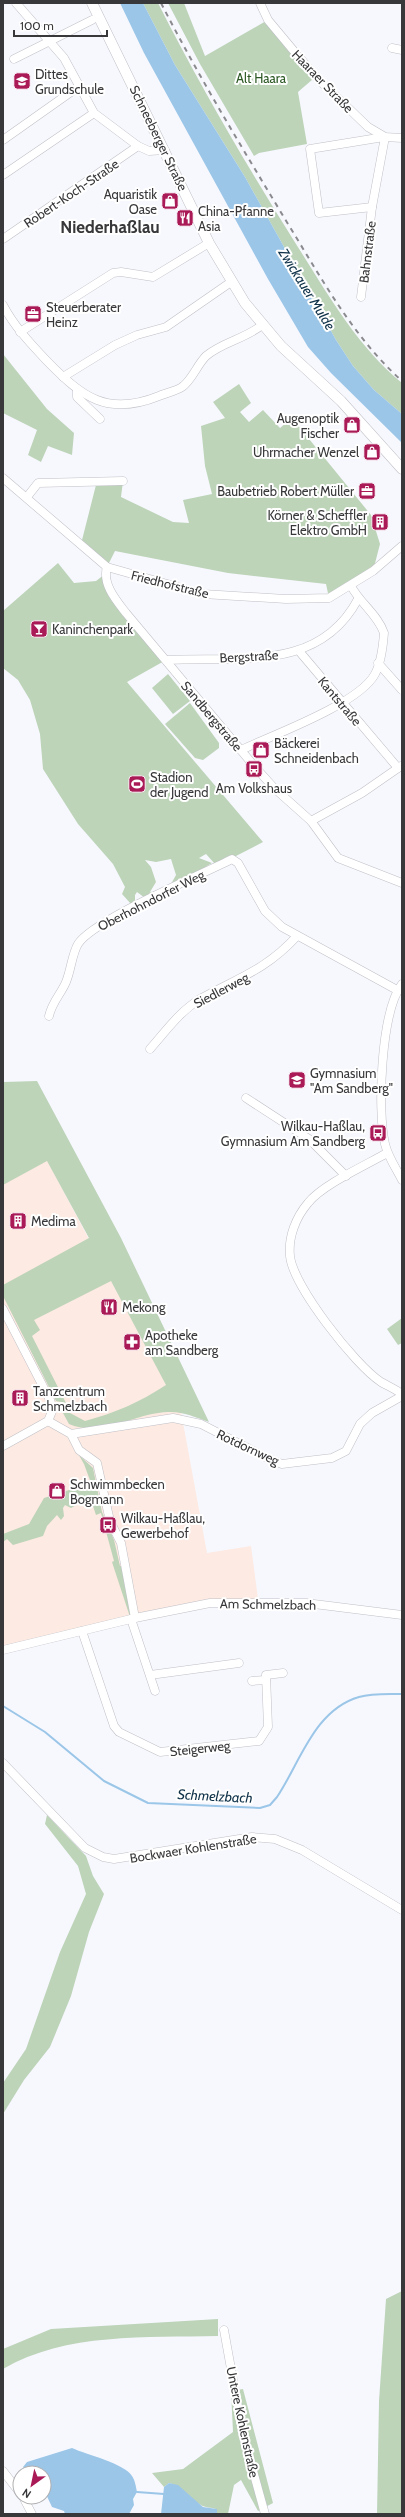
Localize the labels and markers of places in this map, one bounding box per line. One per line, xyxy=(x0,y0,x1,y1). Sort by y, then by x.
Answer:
place label: Dittes Grundschule xyxy=(35,66,104,97)
school or university icon: Dittes Grundschule xyxy=(12,71,32,91)
place label: Aquaristik Oase xyxy=(104,186,157,217)
shop icon: Aquaristik Oase xyxy=(160,191,180,211)
place label: China-Pfanne Asia xyxy=(198,203,274,234)
restaurant icon: China-Pfanne Asia xyxy=(175,208,195,228)
place label: Steuerberater Heinz xyxy=(46,299,122,330)
office icon: Steuerberater Heinz xyxy=(23,304,43,324)
place label: Augenoptik Fischer xyxy=(277,410,340,441)
shop icon: Augenoptik Fischer xyxy=(342,415,362,435)
shop icon: Uhrmacher Wenzel xyxy=(362,442,382,462)
place label: Uhrmacher Wenzel xyxy=(253,444,359,460)
office icon: Baubetrieb Robert Müller xyxy=(357,481,377,501)
place label: Baubetrieb Robert Müller xyxy=(217,483,355,499)
place label: Körner & Scheffler Elektro GmbH xyxy=(267,507,368,538)
building icon: Körner & Scheffler Elektro GmbH xyxy=(370,512,390,532)
bar icon: Kaninchenpark xyxy=(29,619,49,639)
place label: Kaninchenpark xyxy=(52,621,133,637)
place label: Bäckerei Schneidenbach xyxy=(274,735,359,766)
shop icon: Bäckerei Schneidenbach xyxy=(251,740,271,760)
bus stop icon: Am Volkshaus xyxy=(244,759,264,779)
place label: Stadion der Jugend xyxy=(150,769,209,800)
sports icon: Stadion der Jugend xyxy=(127,774,147,794)
place label: Am Volkshaus xyxy=(216,780,293,796)
place label: Gymnasium "Am Sandberg" xyxy=(310,1065,393,1096)
school or university icon: Gymnasium "Am Sandberg" xyxy=(287,1070,307,1090)
place label: Wilkau-Haßlau, Gymnasium Am Sandberg xyxy=(221,1118,366,1149)
bus stop icon: Wilkau-Haßlau, Gymnasium Am Sandberg xyxy=(368,1123,388,1143)
building icon: Medima xyxy=(8,1211,28,1231)
place label: Medima xyxy=(31,1213,76,1229)
restaurant icon: Mekong xyxy=(99,1297,119,1317)
place label: Mekong xyxy=(122,1299,166,1315)
place label: Apotheke am Sandberg xyxy=(145,1327,219,1358)
pharmacy icon: Apotheke am Sandberg xyxy=(122,1332,142,1352)
place label: Tanzcentrum Schmelzbach xyxy=(33,1383,107,1414)
building icon: Tanzcentrum Schmelzbach xyxy=(10,1388,30,1408)
place label: Schwimmbecken Bogmann xyxy=(70,1476,165,1507)
shop icon: Schwimmbecken Bogmann xyxy=(47,1481,67,1501)
place label: Wilkau-Haßlau, Gewerbehof xyxy=(121,1510,205,1541)
bus stop icon: Wilkau-Haßlau, Gewerbehof xyxy=(98,1515,118,1535)

